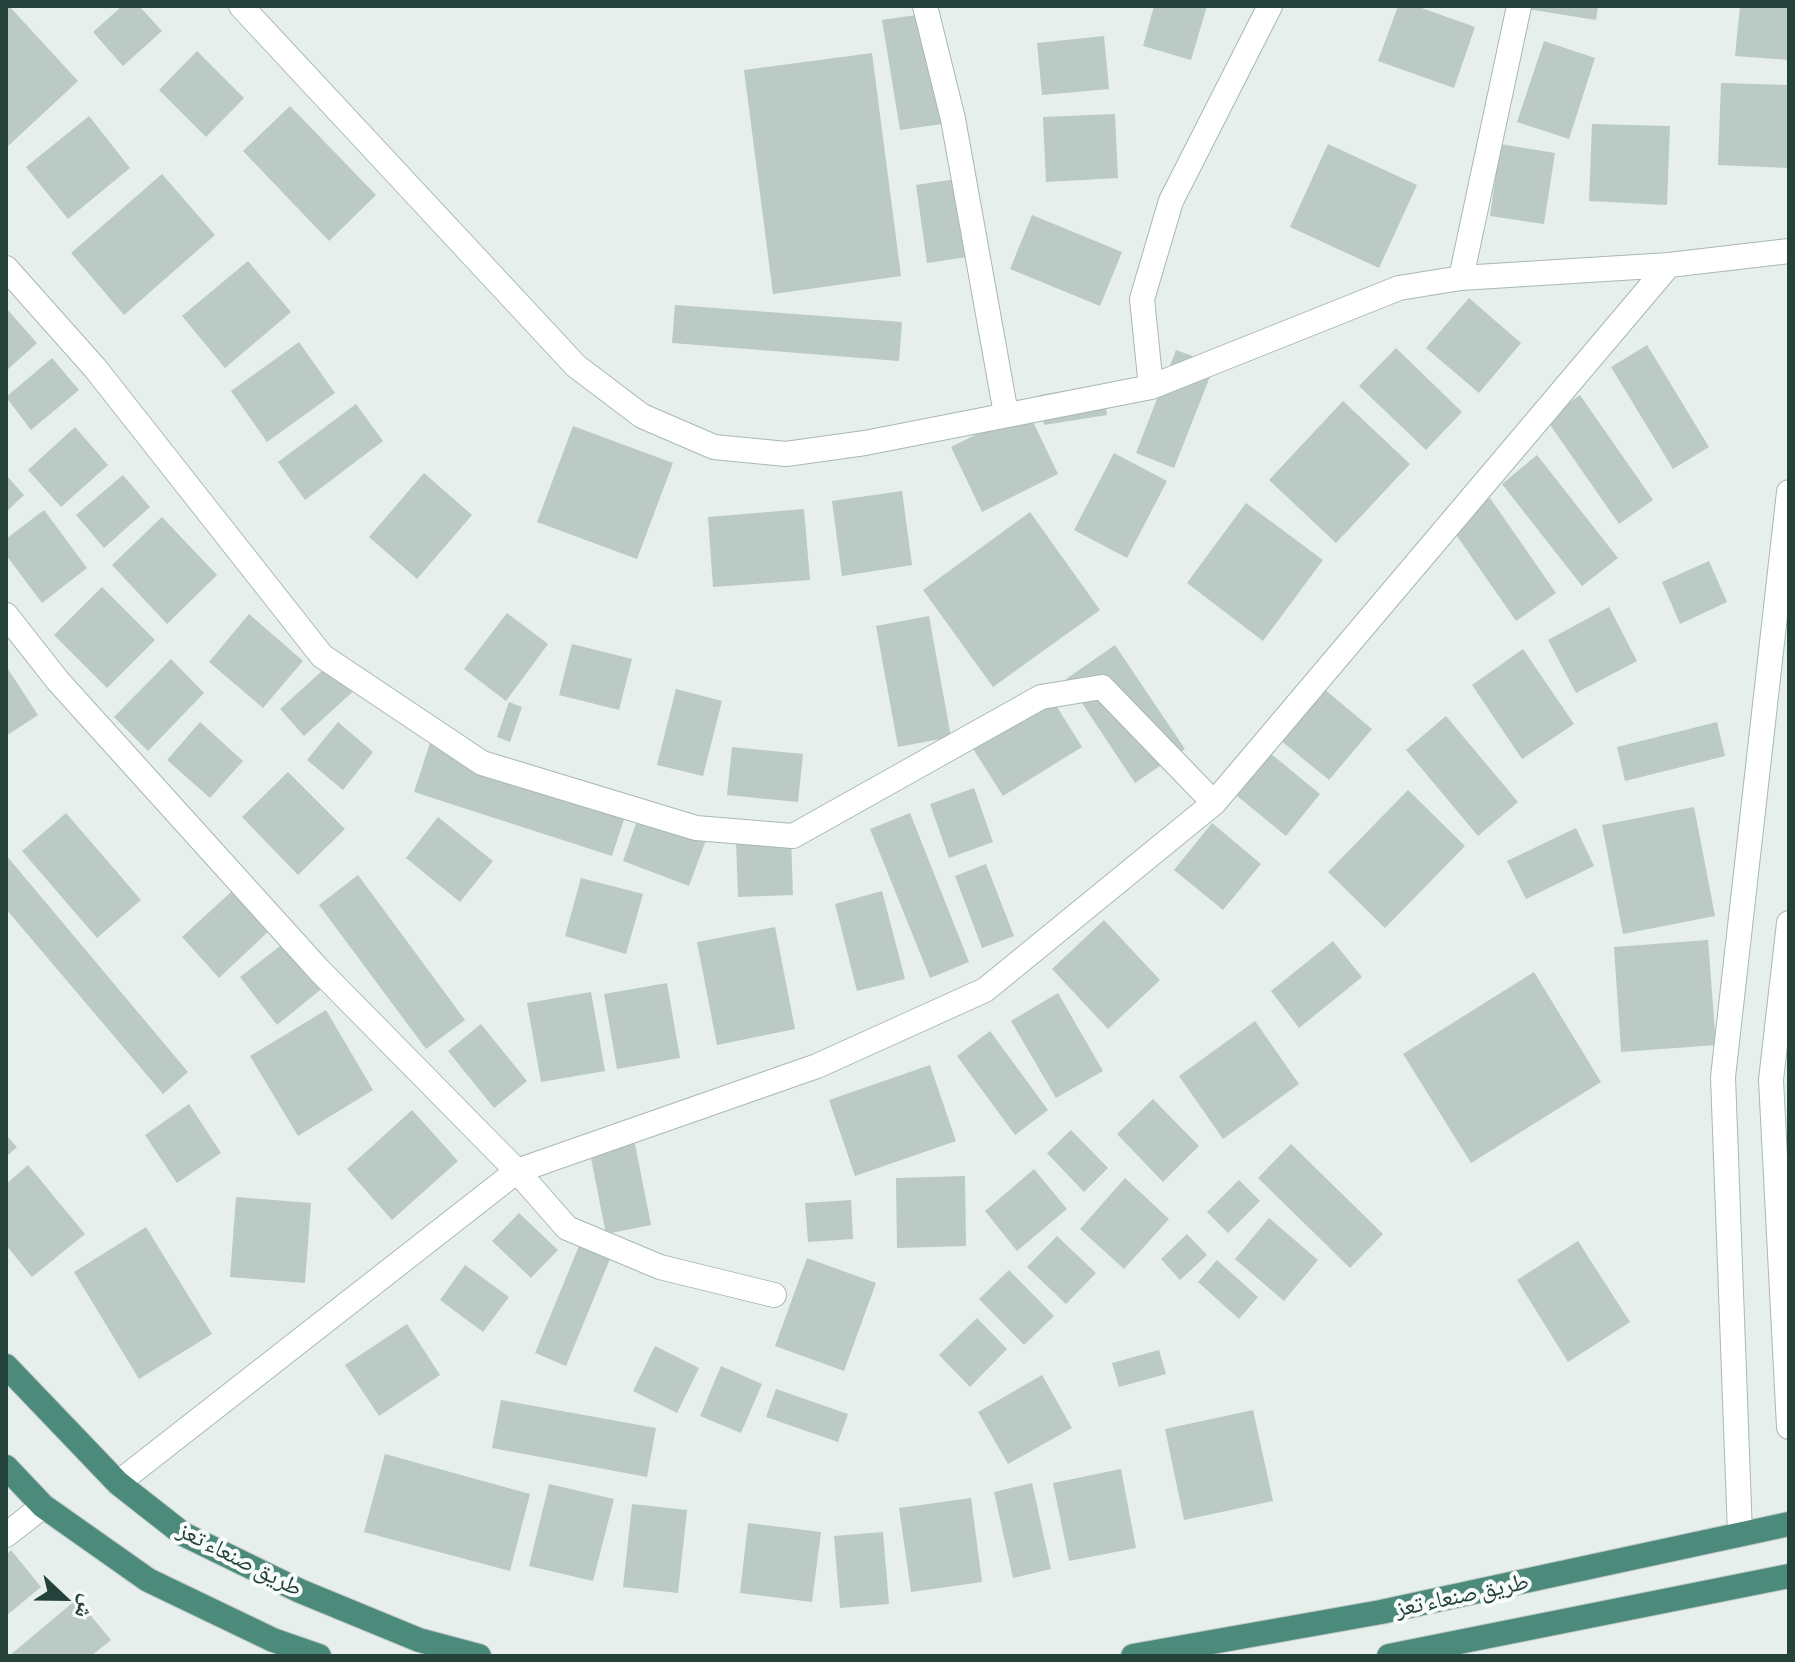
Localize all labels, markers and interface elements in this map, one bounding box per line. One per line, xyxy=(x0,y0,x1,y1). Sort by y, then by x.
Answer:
street label: طريق صنعاء تعز xyxy=(173,1515,307,1603)
north arrow xyxy=(24,1558,104,1638)
street label: طريق صنعاء تعز xyxy=(1392,1567,1532,1623)
text: ش xyxy=(70,1591,103,1623)

